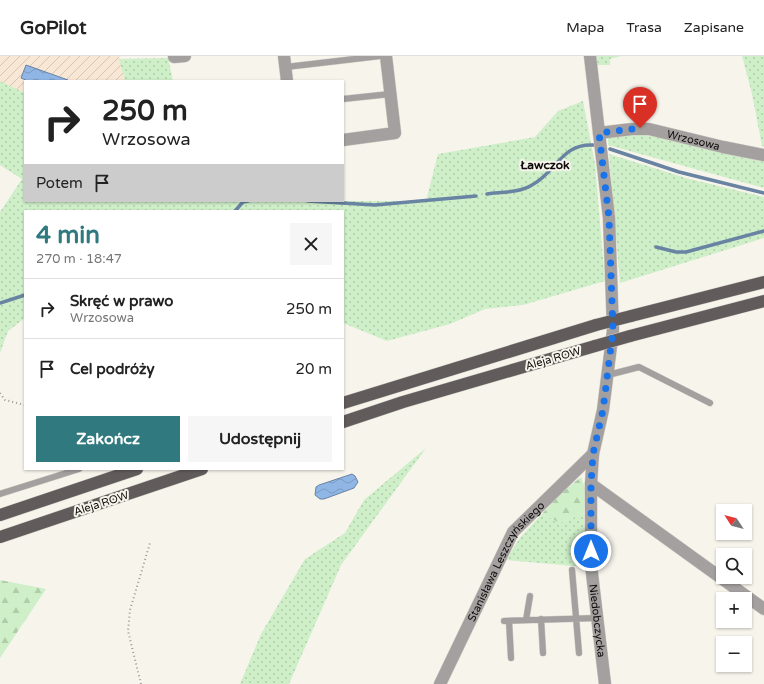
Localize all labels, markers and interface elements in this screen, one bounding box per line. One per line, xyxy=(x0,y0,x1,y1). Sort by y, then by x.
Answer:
text: GoPilot xyxy=(20,17,86,39)
text: Mapa xyxy=(566,19,604,36)
text: Trasa xyxy=(626,19,662,36)
text: Zapisane xyxy=(684,19,744,36)
pin xyxy=(623,87,657,128)
icon: arrive xyxy=(629,93,651,115)
text: 250 m xyxy=(102,94,188,128)
icon: right xyxy=(36,96,88,148)
text: Wrzosowa xyxy=(102,128,191,150)
street label: Wrzosowa xyxy=(665,128,721,153)
district label: Ławczok xyxy=(520,158,570,172)
icon: arrive xyxy=(91,172,113,194)
text: Potem xyxy=(36,174,83,192)
text: 4 min xyxy=(36,221,100,250)
button: close xyxy=(290,223,332,265)
text: 270 m · 18:47 xyxy=(36,251,122,267)
text: Skręć w prawo xyxy=(70,292,173,310)
icon: right xyxy=(36,298,58,320)
text: 250 m xyxy=(286,300,332,318)
text: Wrzosowa xyxy=(70,310,134,326)
street label: Aleja ROW xyxy=(524,344,582,373)
icon: arrive xyxy=(36,358,58,380)
text: Cel podróży xyxy=(70,360,155,378)
text: 20 m xyxy=(295,360,332,378)
button: Zakończ xyxy=(36,416,180,462)
button: Udostępnij xyxy=(188,416,332,462)
street label: Aleja ROW xyxy=(72,489,130,518)
street label: Stanisława Leszczyńskiego xyxy=(465,499,548,624)
north arrow xyxy=(716,504,752,540)
map controls xyxy=(716,504,752,672)
position arrow xyxy=(570,530,612,572)
button: search xyxy=(716,548,752,584)
street label: Niedobczycka xyxy=(586,583,608,658)
button: + xyxy=(716,592,752,628)
button: − xyxy=(716,636,752,672)

